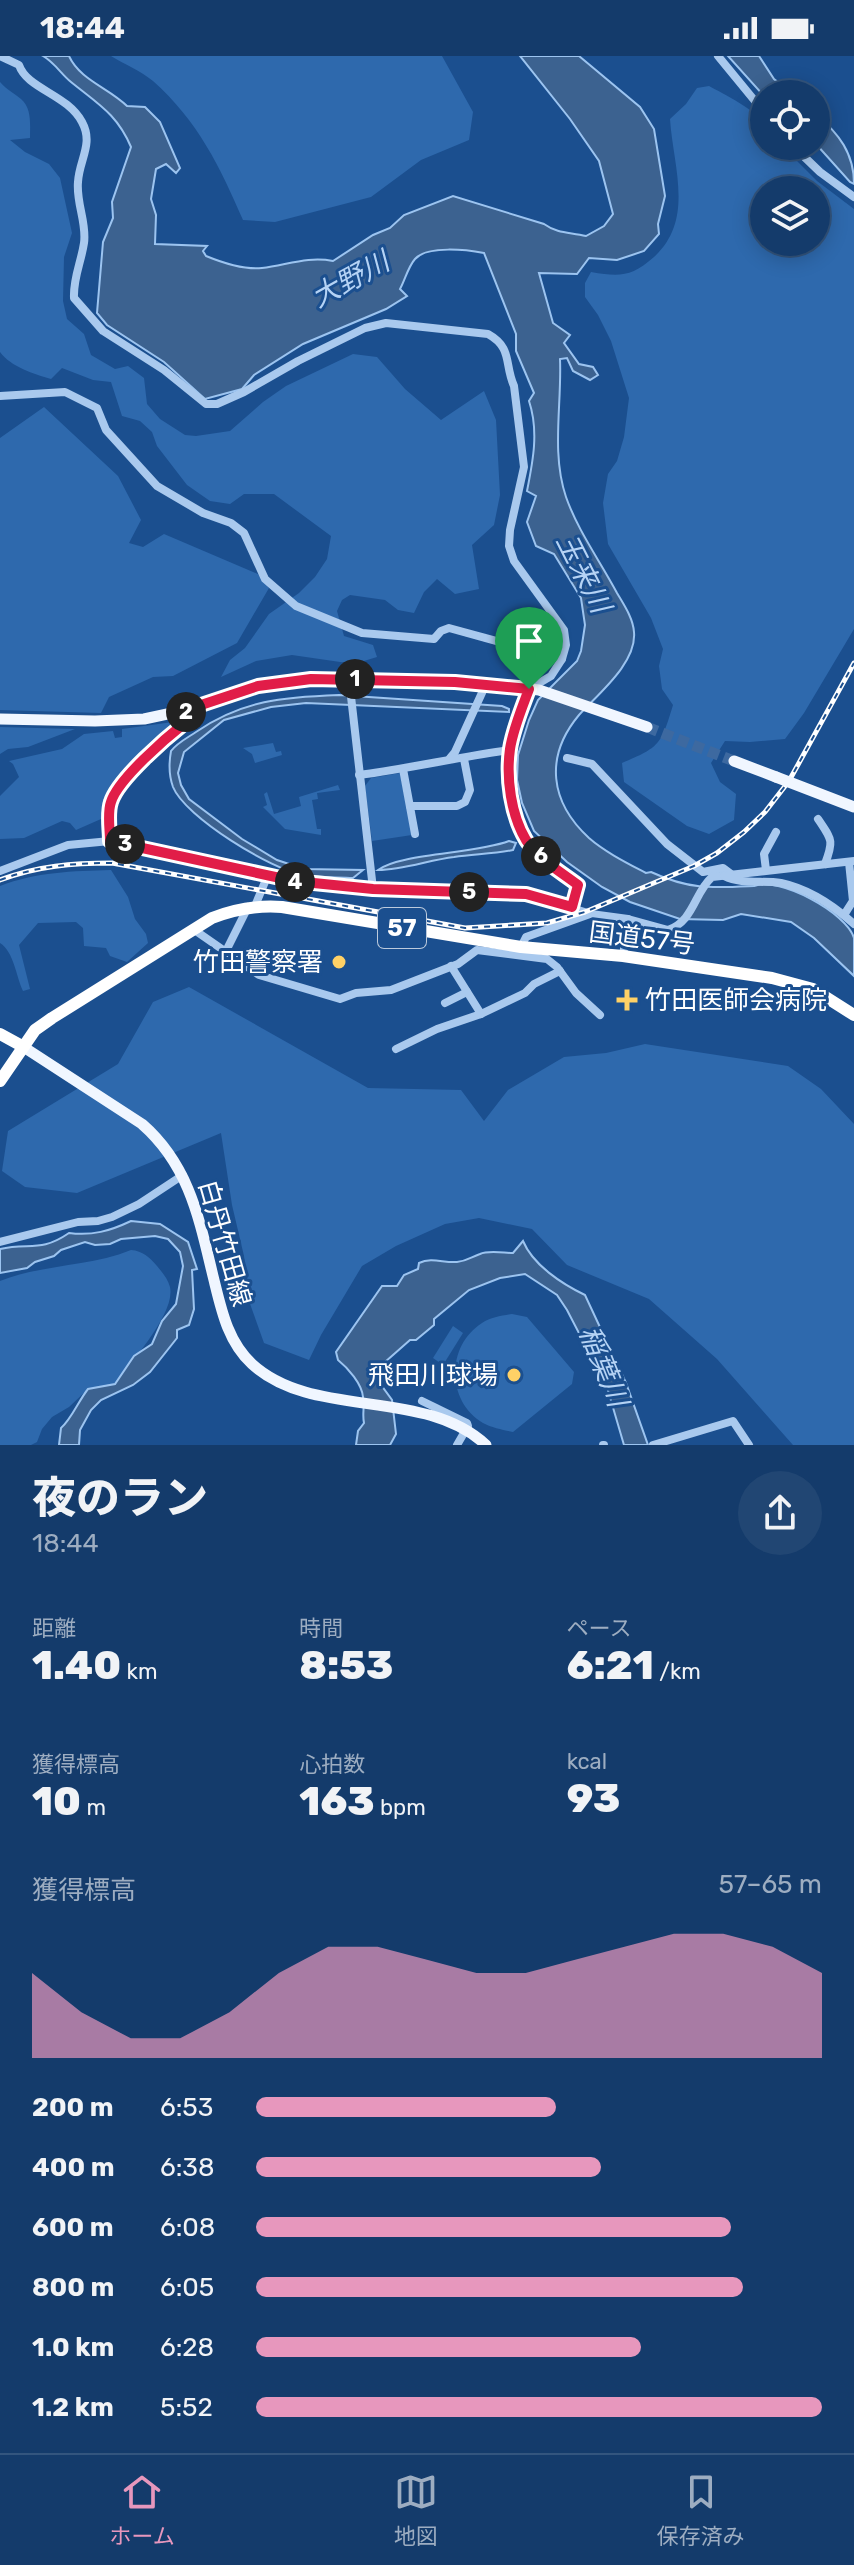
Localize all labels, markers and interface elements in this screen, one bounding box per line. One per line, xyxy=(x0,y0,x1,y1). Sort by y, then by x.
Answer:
text: 18:44 xyxy=(40,10,125,46)
map controls xyxy=(750,80,830,256)
button: locate xyxy=(750,80,830,160)
button: layers xyxy=(750,176,830,256)
water label: 大野川 xyxy=(306,243,398,314)
water label: 玉来川 xyxy=(550,528,619,621)
pin xyxy=(495,607,563,689)
icon: arrive xyxy=(507,619,551,663)
pin: 1 xyxy=(335,659,375,699)
text: 1 xyxy=(350,665,360,692)
pin: 2 xyxy=(166,692,206,732)
text: 2 xyxy=(179,698,193,725)
pin: 3 xyxy=(105,824,145,864)
text: 3 xyxy=(118,830,132,857)
pin: 6 xyxy=(521,836,561,876)
text: 6 xyxy=(534,842,548,869)
pin: 4 xyxy=(275,862,315,902)
text: 4 xyxy=(287,868,303,895)
pin: 5 xyxy=(449,872,489,912)
text: 5 xyxy=(462,878,476,905)
road number: 57 xyxy=(378,908,426,948)
street label: 国道57号 xyxy=(587,917,697,960)
place label: 竹田警察署 xyxy=(193,947,323,978)
marker: 竹田警察署 xyxy=(330,953,348,971)
place label: 竹田医師会病院 xyxy=(645,985,827,1016)
marker: 竹田医師会病院 xyxy=(616,989,638,1011)
street label: 白丹竹田線 xyxy=(192,1176,257,1310)
water label: 稲葉川 xyxy=(573,1321,636,1414)
place label: 飛田川球場 xyxy=(368,1360,498,1391)
marker: 飛田川球場 xyxy=(505,1366,523,1384)
button: share xyxy=(738,1471,822,1555)
text: 夜のラン xyxy=(32,1472,208,1524)
text: 18:44 xyxy=(32,1528,99,1559)
text: 距離 xyxy=(32,1615,76,1642)
text: 時間 xyxy=(299,1615,343,1642)
text: ペース xyxy=(567,1615,632,1642)
text: 1.40 xyxy=(32,1642,121,1689)
text: 8:53 xyxy=(299,1642,393,1689)
text: 6:21 xyxy=(567,1642,654,1689)
text: km xyxy=(121,1658,158,1685)
text: /km xyxy=(654,1658,701,1685)
text: kcal xyxy=(567,1748,607,1775)
text: 獲得標高 xyxy=(32,1751,120,1778)
text: 心拍数 xyxy=(299,1751,365,1778)
text: 93 xyxy=(567,1775,620,1822)
text: 10 xyxy=(32,1778,81,1825)
text: 163 xyxy=(299,1778,375,1825)
text: m xyxy=(81,1794,106,1821)
text: bpm xyxy=(375,1794,426,1821)
text: 57–65 m xyxy=(719,1869,822,1900)
text: 獲得標高 xyxy=(32,1875,136,1906)
text: 200 m xyxy=(32,2092,114,2123)
text: 6:53 xyxy=(160,2092,213,2123)
text: 400 m xyxy=(32,2152,114,2183)
text: 6:38 xyxy=(160,2152,215,2183)
text: 600 m xyxy=(32,2212,114,2243)
text: 6:08 xyxy=(160,2212,215,2243)
text: 800 m xyxy=(32,2272,114,2303)
text: 6:05 xyxy=(160,2272,214,2303)
text: 1.0 km xyxy=(32,2332,114,2363)
text: 6:28 xyxy=(160,2332,214,2363)
text: 1.2 km xyxy=(32,2392,114,2423)
text: 5:52 xyxy=(160,2392,213,2423)
tab: ホーム xyxy=(109,2470,175,2550)
tab: 地図 xyxy=(394,2470,438,2550)
tab: 保存済み xyxy=(657,2470,745,2550)

